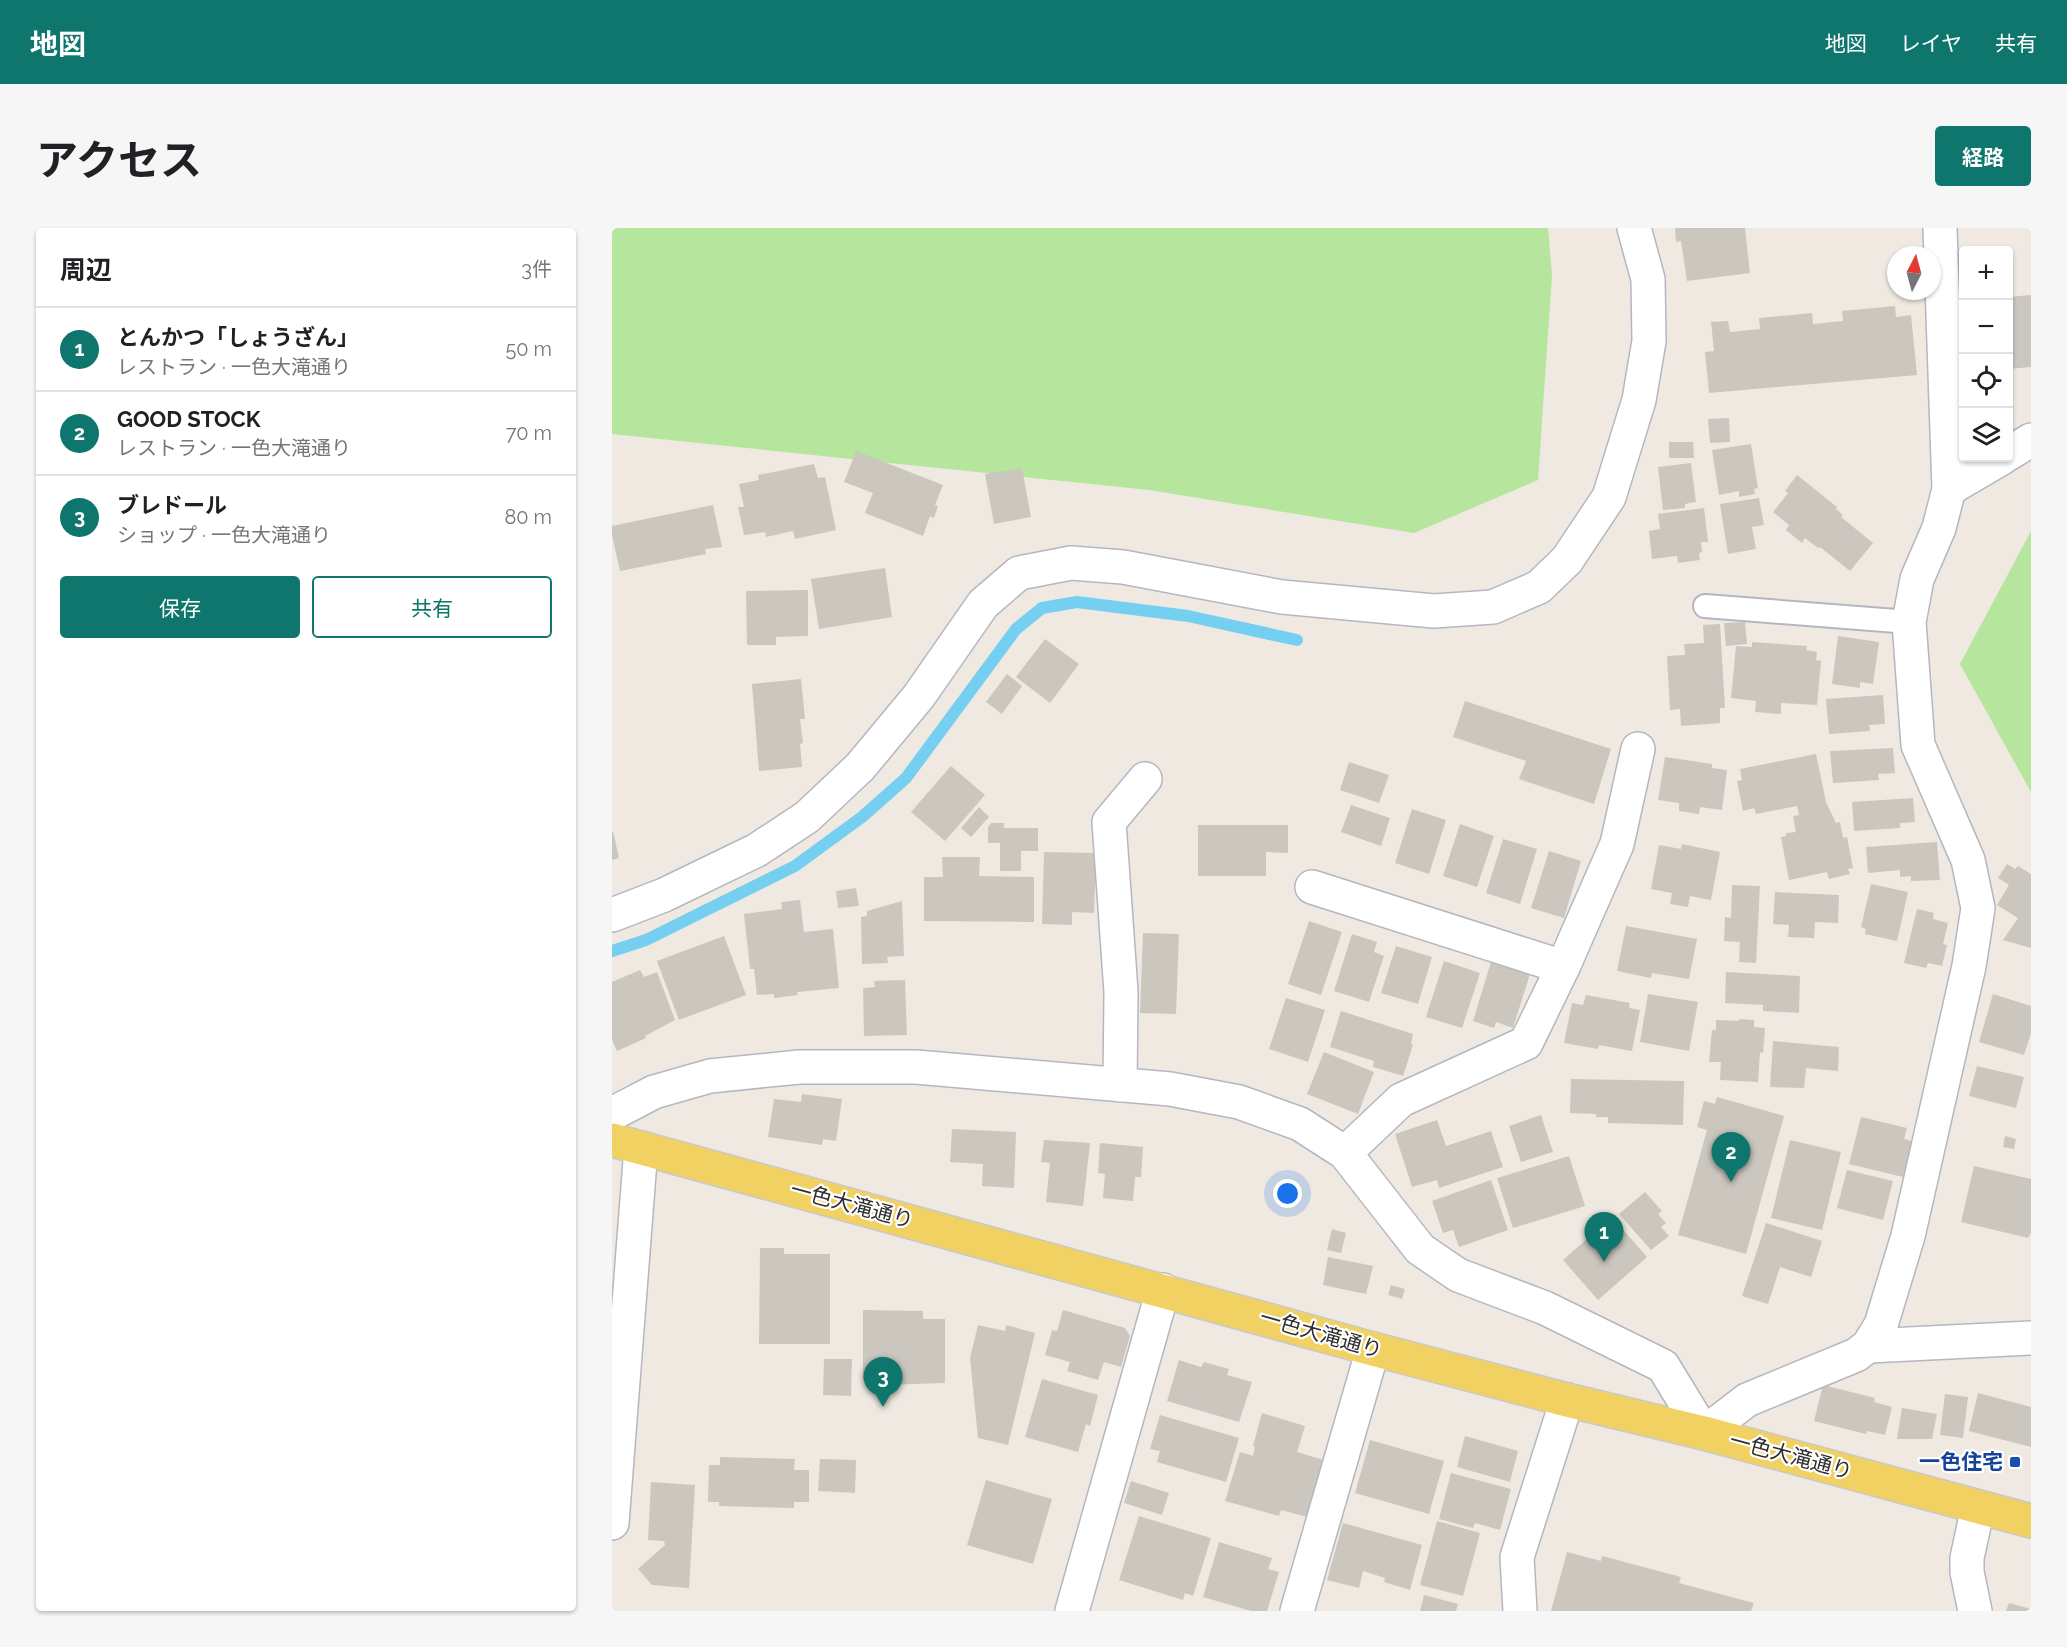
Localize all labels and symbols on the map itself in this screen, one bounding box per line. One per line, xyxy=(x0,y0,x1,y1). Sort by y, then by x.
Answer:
north arrow xyxy=(1887,246,1941,300)
pin: 2 xyxy=(1712,1132,1750,1182)
street label: 一色大滝通り xyxy=(788,1176,916,1233)
your location xyxy=(1273,1179,1302,1208)
pin: 1 xyxy=(1584,1212,1624,1262)
street label: 一色大滝通り xyxy=(1257,1304,1385,1363)
pin: 3 xyxy=(864,1358,902,1407)
street label: 一色大滝通り xyxy=(1727,1427,1855,1484)
place label: 一色住宅 xyxy=(1919,1449,2003,1474)
marker: 一色住宅 xyxy=(2008,1455,2022,1469)

